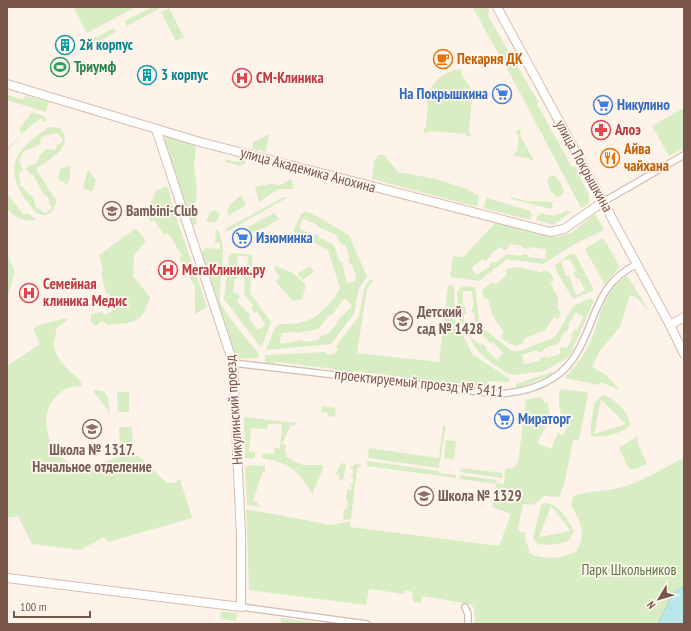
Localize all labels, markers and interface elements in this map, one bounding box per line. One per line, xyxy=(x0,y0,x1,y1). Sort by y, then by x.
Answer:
building icon: 2й корпус xyxy=(54,34,76,56)
place label: 2й корпус xyxy=(79,35,134,54)
cafe icon: Пекарня ДК xyxy=(432,48,454,70)
place label: Пекарня ДК xyxy=(457,49,523,68)
sports icon: Триумф xyxy=(49,56,71,78)
place label: Триумф xyxy=(74,57,116,76)
building icon: 3 корпус xyxy=(136,64,158,86)
place label: 3 корпус xyxy=(161,65,209,84)
hospital icon: СМ-Клиника xyxy=(231,67,253,89)
place label: СМ-Клиника xyxy=(256,68,324,87)
supermarket icon: На Покрышкина xyxy=(491,83,513,105)
place label: На Покрышкина xyxy=(399,84,488,103)
supermarket icon: Никулино xyxy=(592,94,614,116)
place label: Никулино xyxy=(617,95,670,114)
street label: улица Покрышкина xyxy=(551,116,618,215)
pharmacy icon: Алоэ xyxy=(590,119,612,141)
place label: Алоэ xyxy=(614,120,641,139)
place label: Айва чайхана xyxy=(623,139,669,175)
street label: улица Академика Анохина xyxy=(238,142,378,197)
restaurant icon: Айва чайхана xyxy=(599,147,621,169)
school or university icon: Bambini-Club xyxy=(101,200,123,222)
place label: Bambini-Club xyxy=(126,201,198,220)
supermarket icon: Изюминка xyxy=(231,227,253,249)
place label: Изюминка xyxy=(256,228,313,247)
hospital icon: МегаКлиник.ру xyxy=(157,259,179,281)
place label: МегаКлиник.ру xyxy=(182,260,266,279)
place label: Семейная клиника Медис xyxy=(43,274,128,310)
hospital icon: Семейная клиника Медис xyxy=(18,282,40,304)
place label: Детский сад № 1428 xyxy=(417,302,483,338)
school or university icon: Детский сад № 1428 xyxy=(392,310,414,332)
street label: Никулинский проезд xyxy=(220,354,247,466)
street label: проектируемый проезд № 5411 xyxy=(334,364,505,401)
supermarket icon: Мираторг xyxy=(493,408,515,430)
place label: Мираторг xyxy=(518,409,571,428)
school or university icon: Школа № 1317. Начальное отделение xyxy=(81,418,103,440)
place label: Школа № 1317. Начальное отделение xyxy=(32,440,152,476)
school or university icon: Школа № 1329 xyxy=(413,485,435,507)
place label: Школа № 1329 xyxy=(438,486,522,505)
park label: Парк Школьников xyxy=(581,560,677,579)
north arrow xyxy=(639,579,679,619)
scale bar xyxy=(14,593,90,619)
text: N xyxy=(644,598,658,612)
text: 100 m xyxy=(20,599,47,614)

